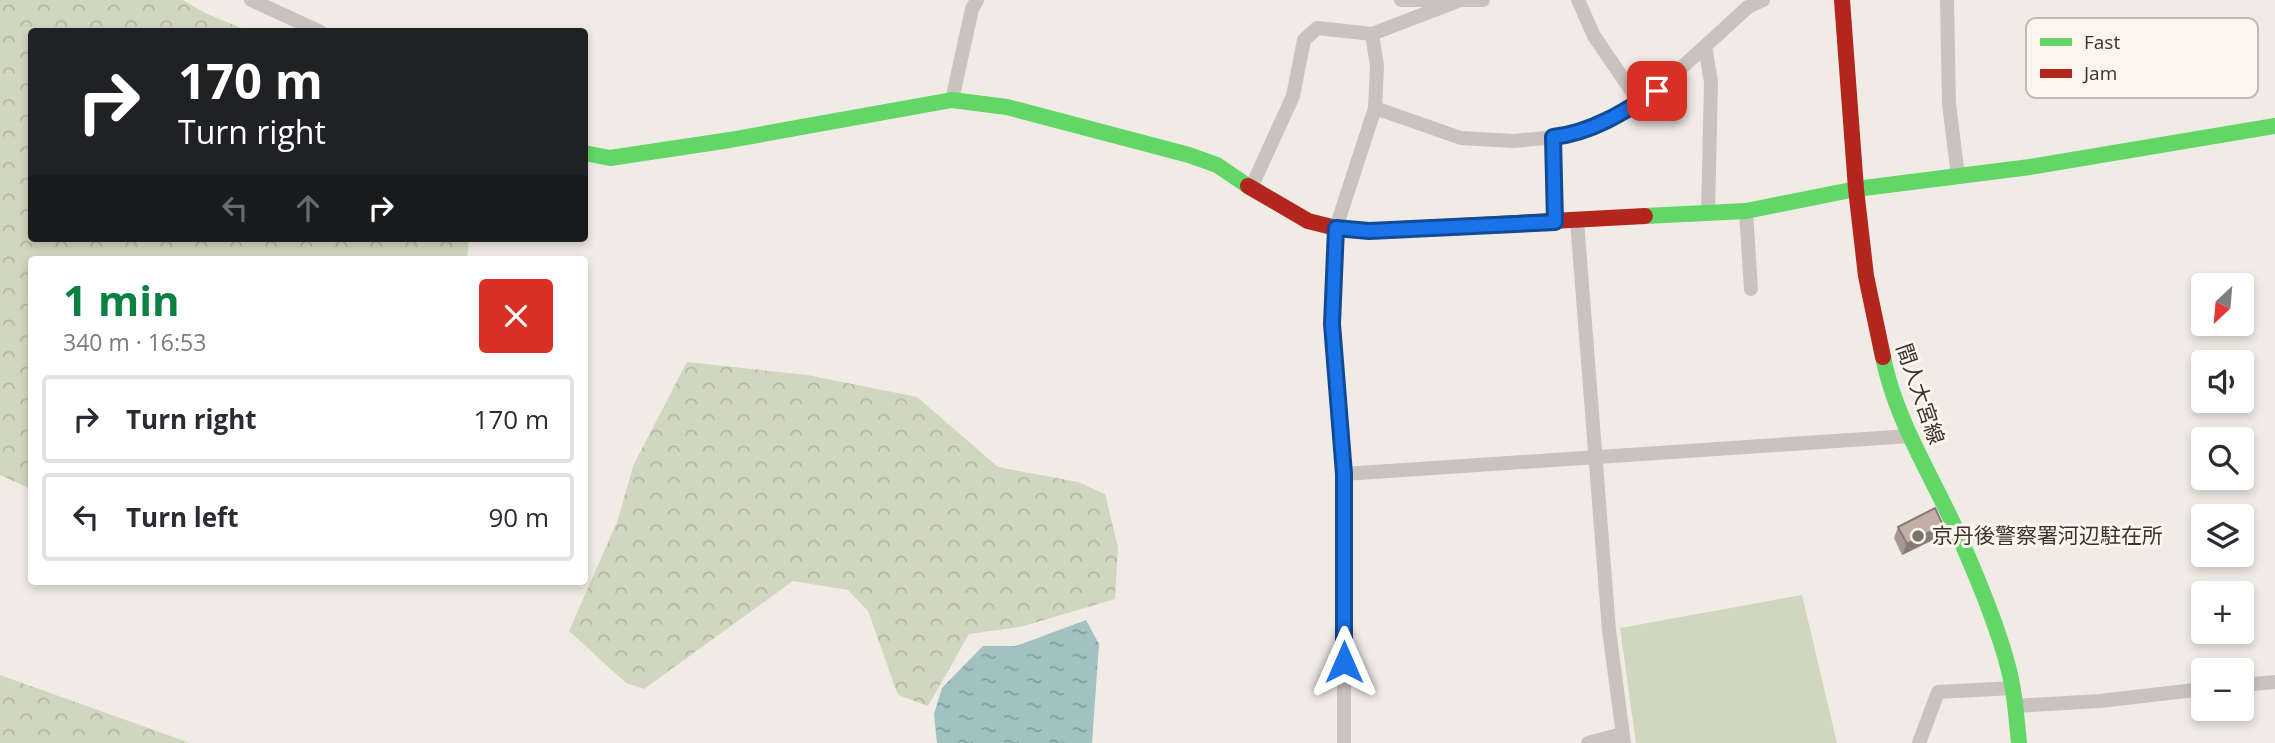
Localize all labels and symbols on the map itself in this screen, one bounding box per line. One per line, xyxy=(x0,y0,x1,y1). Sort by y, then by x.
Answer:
legend xyxy=(2026,18,2258,98)
text: Fast xyxy=(2084,29,2120,55)
text: Jam xyxy=(2082,60,2117,86)
pin xyxy=(1627,61,1687,121)
north arrow xyxy=(2191,273,2254,336)
street label: 間人大宮線 xyxy=(1891,339,1951,448)
place label: 京丹後警察署河辺駐在所 xyxy=(1932,521,2163,549)
marker: 京丹後警察署河辺駐在所 xyxy=(1910,528,1926,544)
position arrow xyxy=(1307,625,1381,699)

